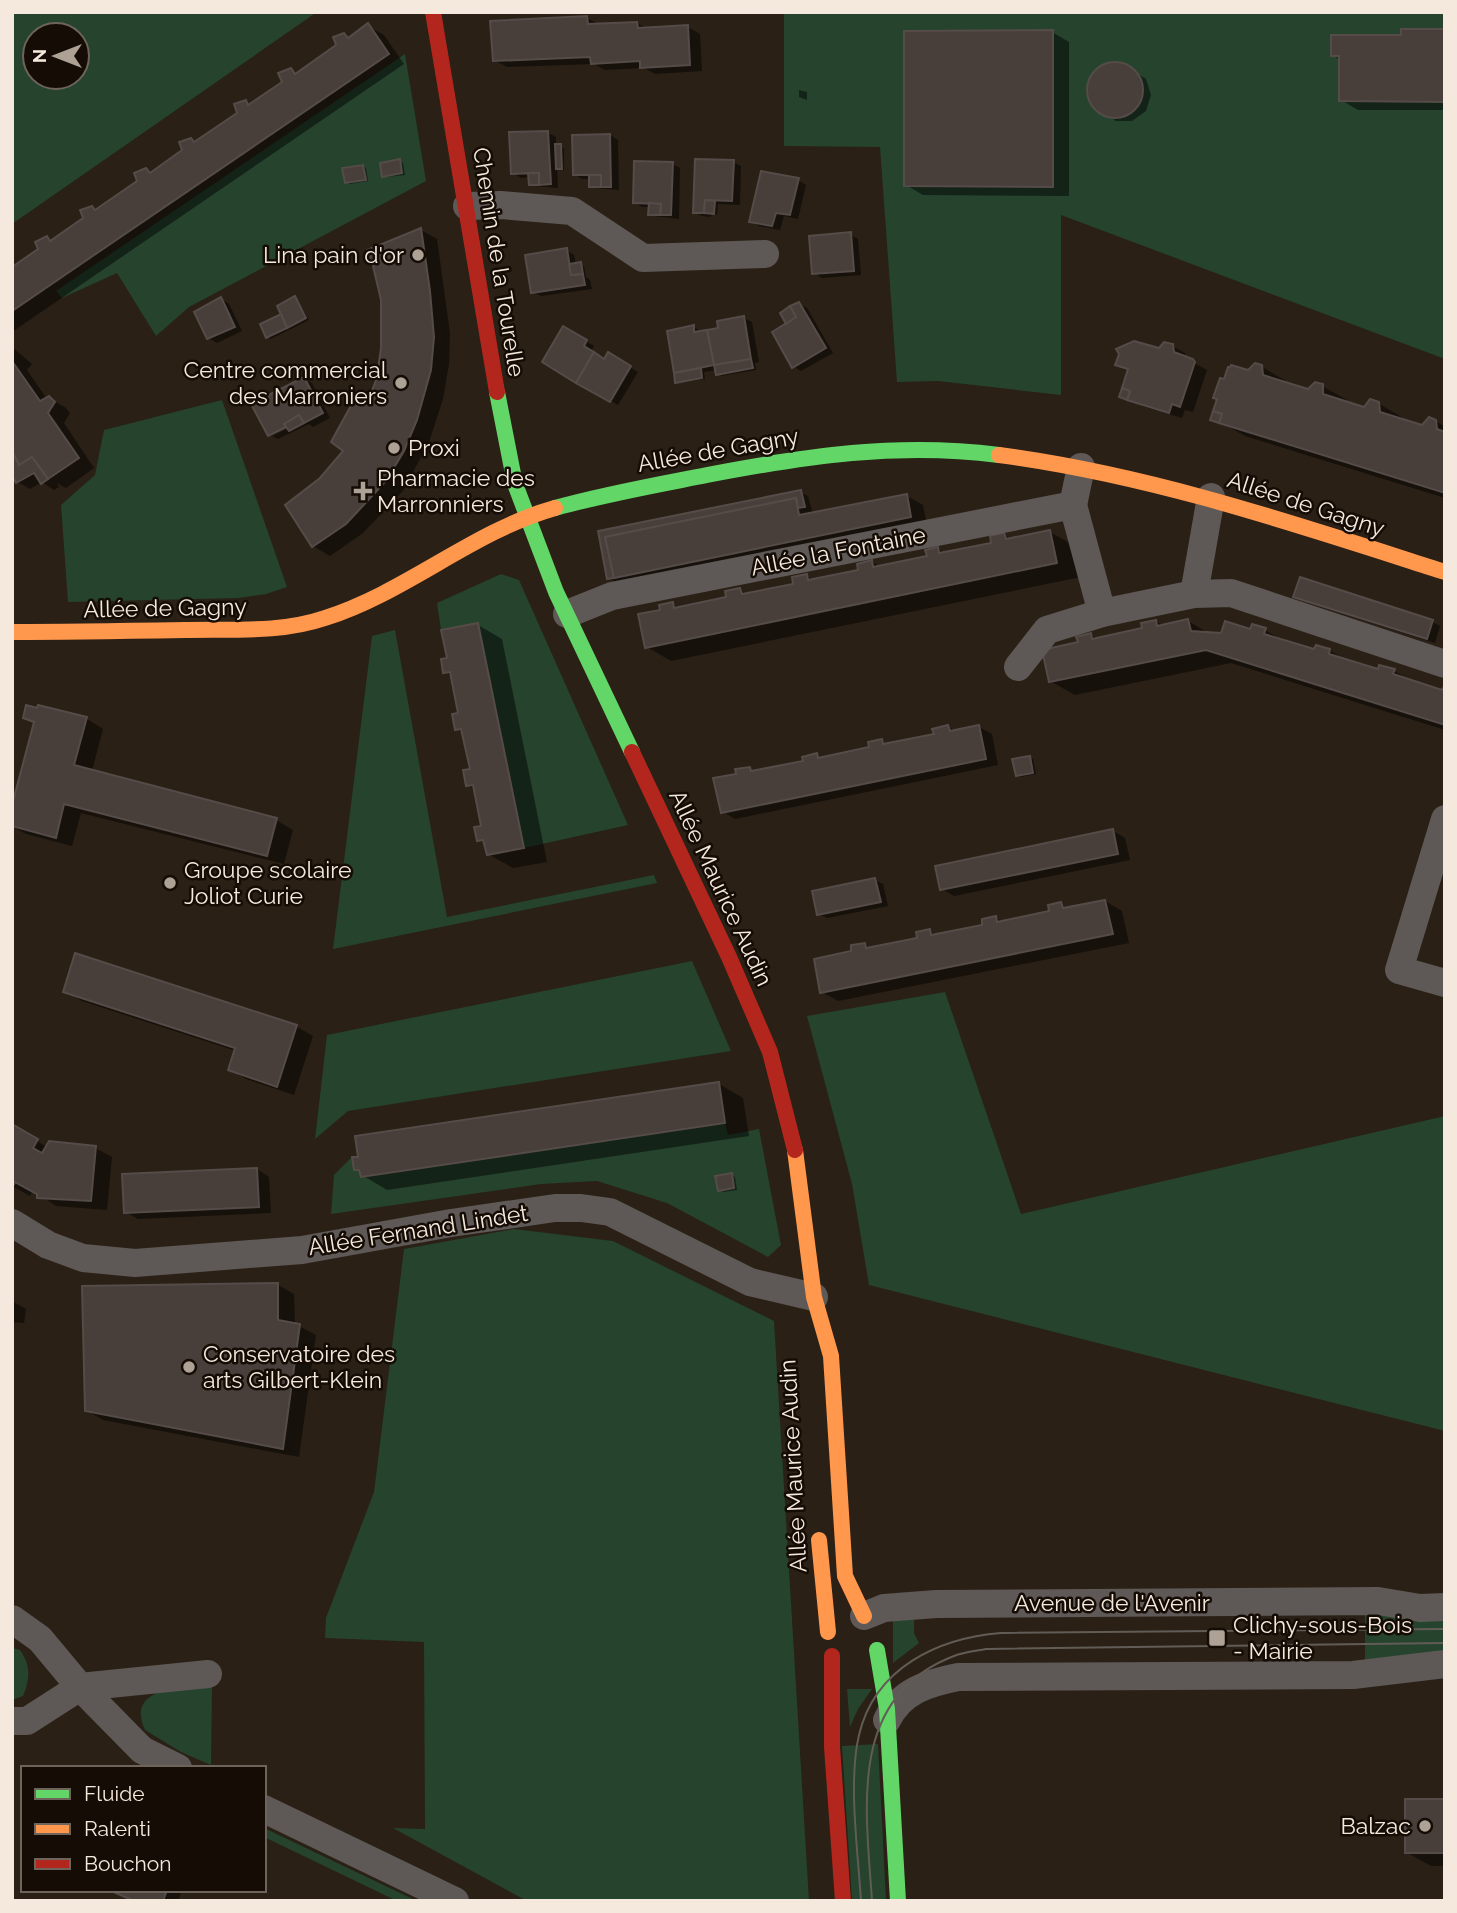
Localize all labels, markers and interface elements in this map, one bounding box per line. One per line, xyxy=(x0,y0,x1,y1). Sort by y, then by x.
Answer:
north arrow xyxy=(21,21,91,91)
text: N xyxy=(28,49,50,63)
street label: Chemin de la Tourelle xyxy=(468,145,531,379)
place label: Lina pain d'or xyxy=(263,241,404,268)
marker: Lina pain d'or xyxy=(410,247,426,263)
place label: Centre commercial des Marroniers xyxy=(184,356,388,409)
marker: Centre commercial des Marroniers xyxy=(393,375,409,391)
street label: Allée de Gagny xyxy=(635,422,801,477)
place label: Proxi xyxy=(408,434,460,461)
marker: Proxi xyxy=(386,440,402,456)
place label: Pharmacie des Marronniers xyxy=(377,464,535,517)
street label: Allée de Gagny xyxy=(1224,465,1388,542)
marker: Pharmacie des Marronniers xyxy=(355,483,371,499)
street label: Allée la Fontaine xyxy=(748,520,928,581)
street label: Allée de Gagny xyxy=(83,593,247,622)
street label: Allée Maurice Audin xyxy=(664,786,779,990)
place label: Groupe scolaire Joliot Curie xyxy=(184,856,351,909)
marker: Groupe scolaire Joliot Curie xyxy=(162,875,178,891)
street label: Allée Fernand Lindet xyxy=(306,1199,530,1260)
place label: Conservatoire des arts Gilbert-Klein xyxy=(203,1340,395,1393)
marker: Conservatoire des arts Gilbert-Klein xyxy=(181,1359,197,1375)
street label: Allée Maurice Audin xyxy=(773,1359,812,1573)
street label: Avenue de l'Avenir xyxy=(1014,1589,1210,1616)
place label: Clichy-sous-Bois - Mairie xyxy=(1233,1611,1412,1664)
marker: Clichy-sous-Bois - Mairie xyxy=(1207,1628,1227,1648)
legend xyxy=(21,1766,266,1892)
text: Fluide xyxy=(84,1781,145,1806)
place label: Balzac xyxy=(1340,1812,1411,1839)
text: Ralenti xyxy=(84,1816,151,1841)
marker: Balzac xyxy=(1417,1818,1433,1834)
text: Bouchon xyxy=(84,1851,171,1876)

